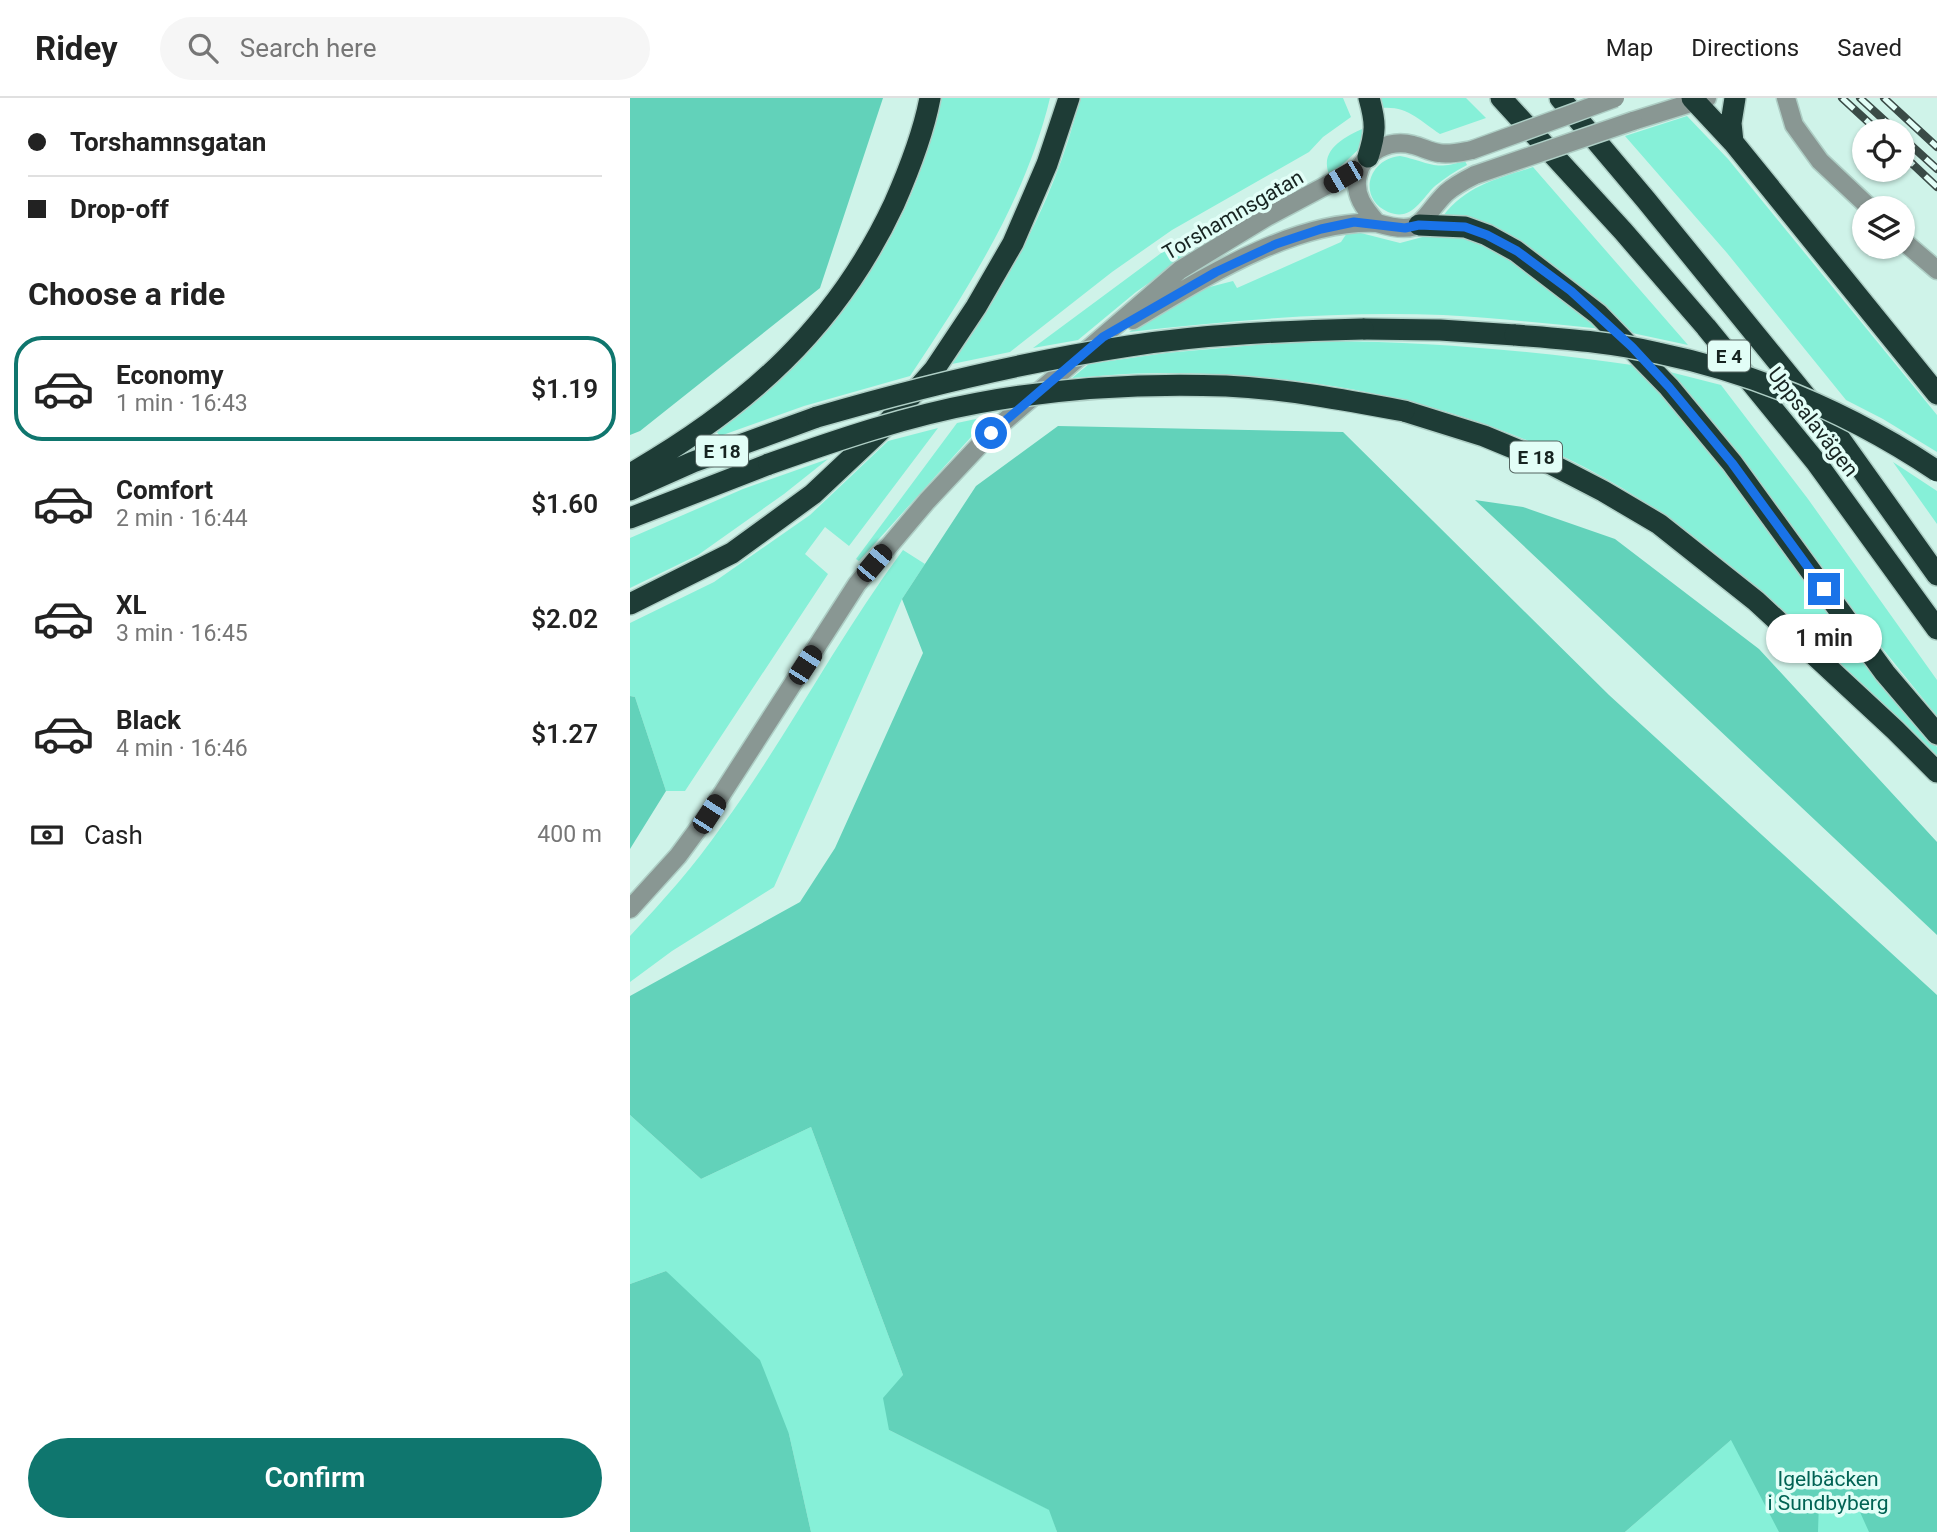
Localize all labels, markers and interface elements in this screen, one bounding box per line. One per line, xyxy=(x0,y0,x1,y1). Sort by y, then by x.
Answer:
search box xyxy=(160,17,650,80)
text: Ridey xyxy=(35,29,118,68)
icon: search xyxy=(184,29,222,67)
text: Search here xyxy=(240,33,376,63)
text: Map xyxy=(1606,34,1653,62)
text: Directions xyxy=(1691,34,1799,62)
text: Saved xyxy=(1837,34,1902,62)
map controls xyxy=(1852,119,1915,259)
button: locate xyxy=(1852,119,1915,182)
text: Torshamnsgatan xyxy=(70,127,266,157)
car xyxy=(1320,157,1367,197)
street label: Torshamnsgatan xyxy=(1158,165,1308,265)
text: Drop-off xyxy=(70,194,169,224)
button: layers xyxy=(1852,196,1915,259)
text: Choose a ride xyxy=(28,275,225,313)
road number: E 4 xyxy=(1708,340,1750,372)
icon: car xyxy=(32,357,95,420)
text: Economy xyxy=(116,360,223,390)
street label: Uppsalavägen xyxy=(1763,363,1863,481)
text: $1.19 xyxy=(531,374,598,404)
text: 1 min · 16:43 xyxy=(116,390,248,417)
route start xyxy=(975,417,1007,449)
road number: E 18 xyxy=(696,436,748,466)
road number: E 18 xyxy=(1510,442,1562,472)
icon: car xyxy=(32,472,95,535)
text: Comfort xyxy=(116,475,213,505)
text: $1.60 xyxy=(531,489,598,519)
text: 2 min · 16:44 xyxy=(116,505,248,532)
car xyxy=(853,540,896,586)
route end xyxy=(1808,573,1840,605)
icon: car xyxy=(32,587,95,650)
text: XL xyxy=(116,590,147,620)
text: $2.02 xyxy=(531,604,598,634)
callout: 1 min xyxy=(1766,614,1882,662)
text: 3 min · 16:45 xyxy=(116,620,248,647)
text: 1 min xyxy=(1795,625,1853,652)
car xyxy=(785,642,826,688)
icon: car xyxy=(32,702,95,765)
text: Black xyxy=(116,705,181,735)
text: $1.27 xyxy=(531,719,598,749)
text: 4 min · 16:46 xyxy=(116,735,248,762)
car xyxy=(689,791,730,837)
icon: cash xyxy=(28,816,66,854)
text: Cash xyxy=(84,820,143,850)
text: 400 m xyxy=(537,821,602,848)
button: Confirm xyxy=(28,1438,602,1518)
park label: Igelbäcken i Sundbyberg xyxy=(1767,1467,1889,1515)

